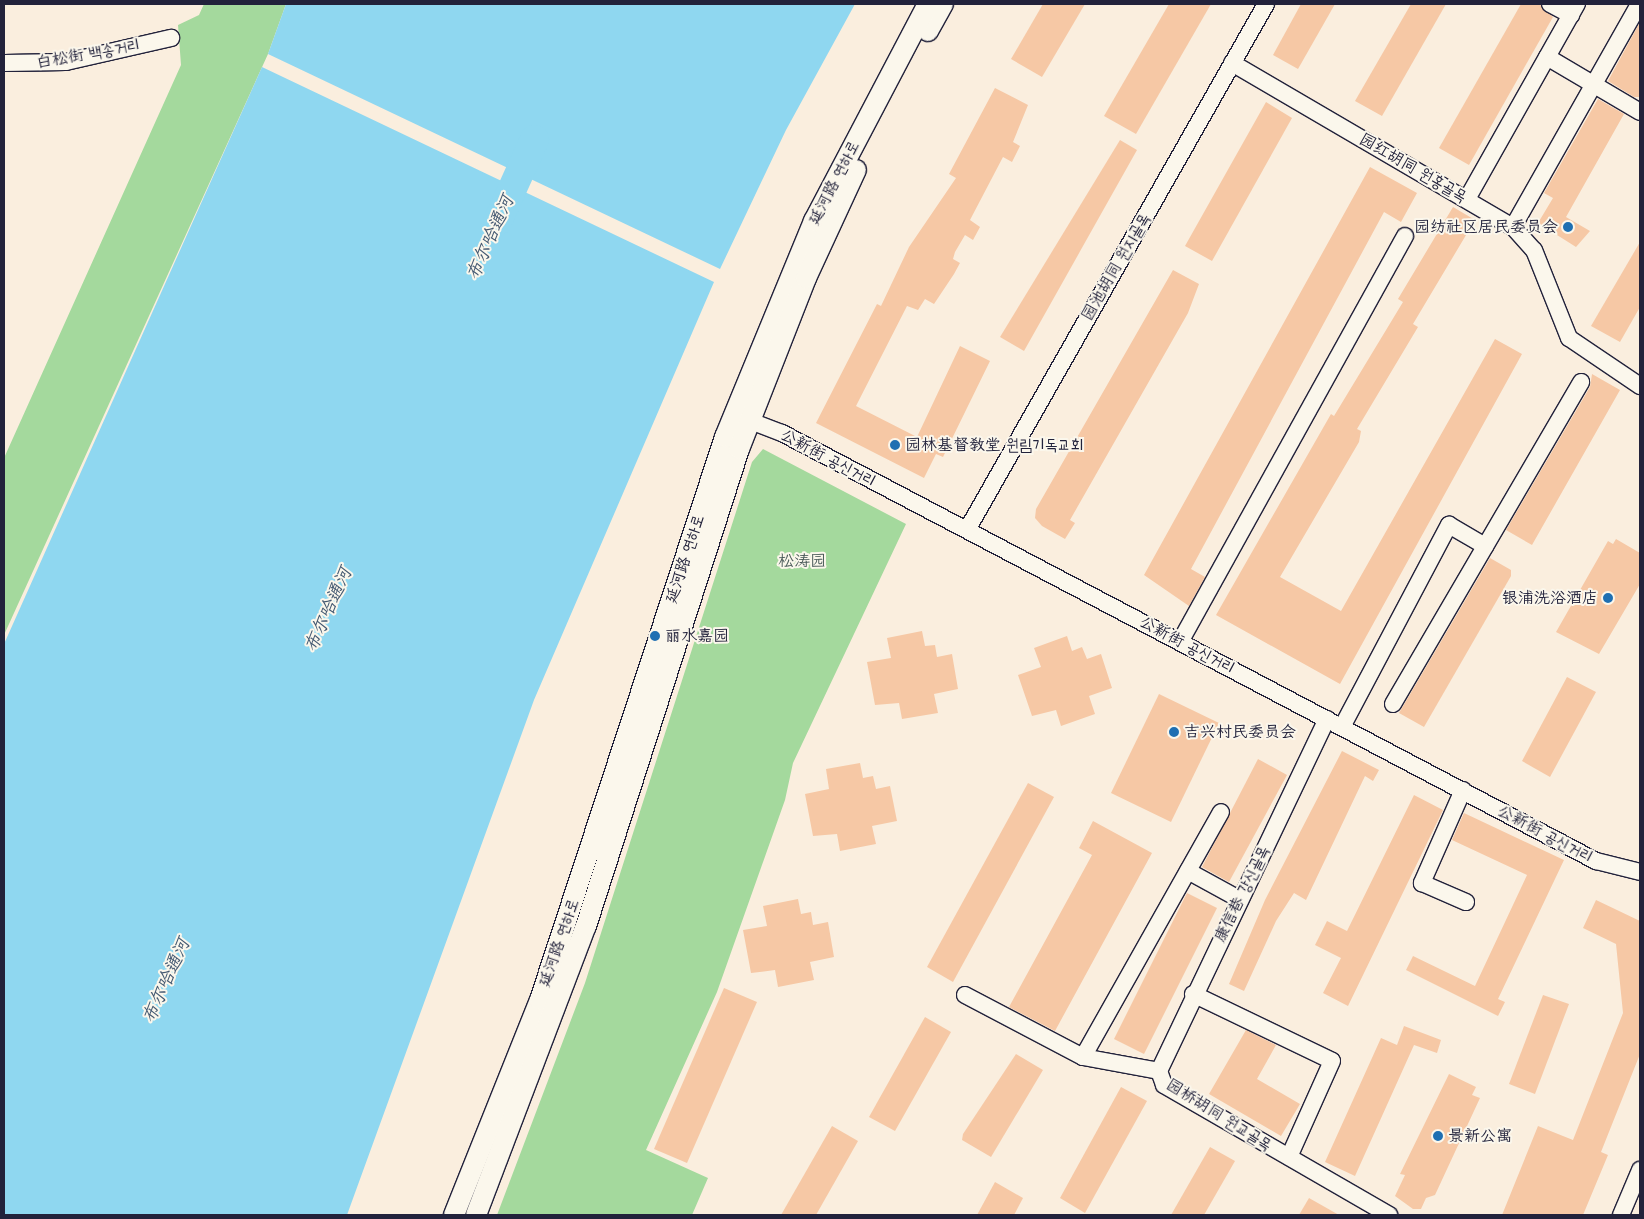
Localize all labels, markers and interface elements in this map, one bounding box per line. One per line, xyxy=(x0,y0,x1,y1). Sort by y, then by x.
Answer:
street label: 白松街 백송거리 xyxy=(35,35,141,73)
street label: 园红胡同 원홍골목 xyxy=(1356,129,1470,207)
street label: 延河路 연하로 xyxy=(805,138,863,228)
water label: 布尔哈通河 xyxy=(463,192,519,284)
street label: 园池胡同 원지골목 xyxy=(1077,210,1155,324)
place label: 园纺社区居民委员会 xyxy=(1414,217,1558,237)
marker: 园纺社区居民委员会 xyxy=(1562,221,1574,233)
street label: 公新街 공신거리 xyxy=(777,425,879,491)
place label: 园林基督教堂 원림기독교회 xyxy=(905,435,1084,455)
marker: 园林基督教堂 원림기독교회 xyxy=(889,439,901,451)
street label: 延河路 연하로 xyxy=(662,512,708,606)
park label: 松涛园 xyxy=(778,551,826,571)
water label: 布尔哈通河 xyxy=(301,564,357,656)
place label: 银浦洗浴酒店 xyxy=(1502,588,1598,608)
marker: 银浦洗浴酒店 xyxy=(1602,592,1614,604)
street label: 公新街 공신거리 xyxy=(1136,612,1238,678)
place label: 丽水嘉园 xyxy=(665,626,729,646)
marker: 丽水嘉园 xyxy=(649,630,661,642)
place label: 吉兴村民委员会 xyxy=(1184,722,1296,742)
marker: 吉兴村民委员会 xyxy=(1168,726,1180,738)
street label: 公新街 공신거리 xyxy=(1494,801,1596,867)
street label: 康信巷 강신골목 xyxy=(1210,843,1274,945)
street label: 延河路 연하로 xyxy=(535,896,583,990)
water label: 布尔哈通河 xyxy=(139,935,195,1027)
street label: 园桥胡同 원교골목 xyxy=(1163,1075,1275,1155)
place label: 景新公寓 xyxy=(1448,1126,1512,1146)
marker: 景新公寓 xyxy=(1432,1130,1444,1142)

